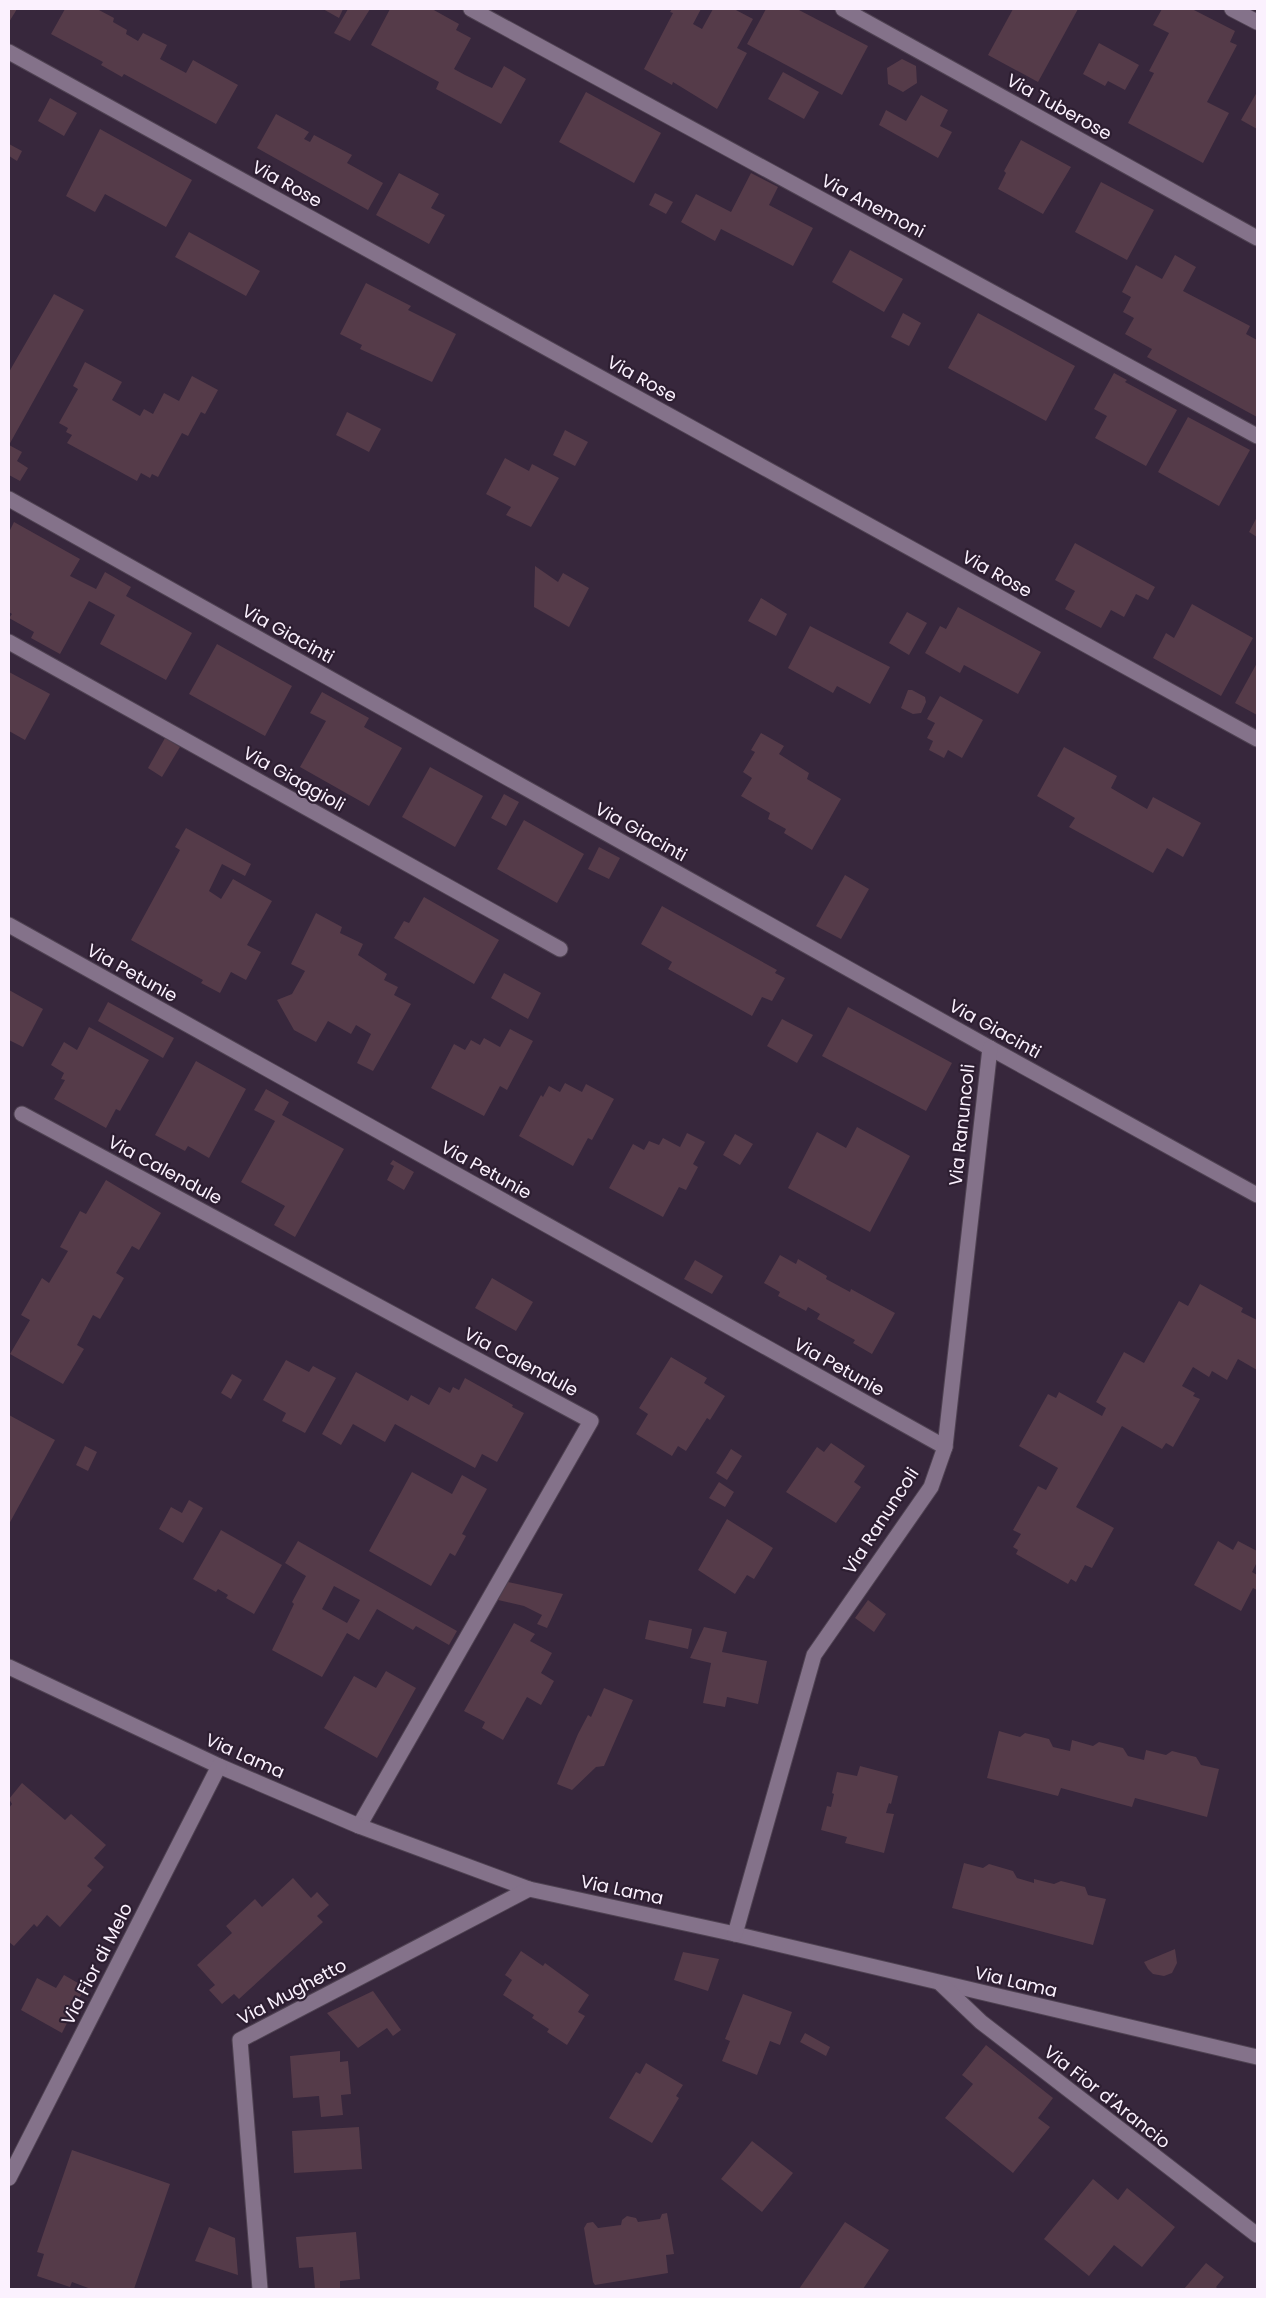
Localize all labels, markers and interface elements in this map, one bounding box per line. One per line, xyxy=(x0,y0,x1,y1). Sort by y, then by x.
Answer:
street label: Via Tuberose xyxy=(1002,67,1116,146)
street label: Via Rose xyxy=(248,154,327,213)
street label: Via Anemoni xyxy=(817,168,930,243)
street label: Via Rose xyxy=(603,349,682,408)
street label: Via Rose xyxy=(958,544,1037,603)
street label: Via Giacinti xyxy=(238,598,339,669)
street label: Via Giaggioli xyxy=(239,740,350,817)
street label: Via Giacinti xyxy=(591,796,692,867)
street label: Via Petunie xyxy=(82,937,182,1008)
street label: Via Giacinti xyxy=(945,993,1046,1064)
street label: Via Ranuncoli xyxy=(943,1063,980,1187)
street label: Via Calendule xyxy=(104,1129,227,1210)
street label: Via Petunie xyxy=(436,1134,536,1205)
street label: Via Calendule xyxy=(460,1321,583,1402)
street label: Via Petunie xyxy=(789,1331,889,1402)
street label: Via Ranuncoli xyxy=(837,1463,924,1579)
street label: Via Lama xyxy=(202,1727,289,1784)
street label: Via Lama xyxy=(578,1869,666,1910)
street label: Via Fior di Melo xyxy=(55,1898,138,2029)
street label: Via Mughetto xyxy=(233,1952,351,2031)
street label: Via Lama xyxy=(972,1960,1060,2003)
street label: Via Fior d'Arancio xyxy=(1039,2039,1176,2154)

